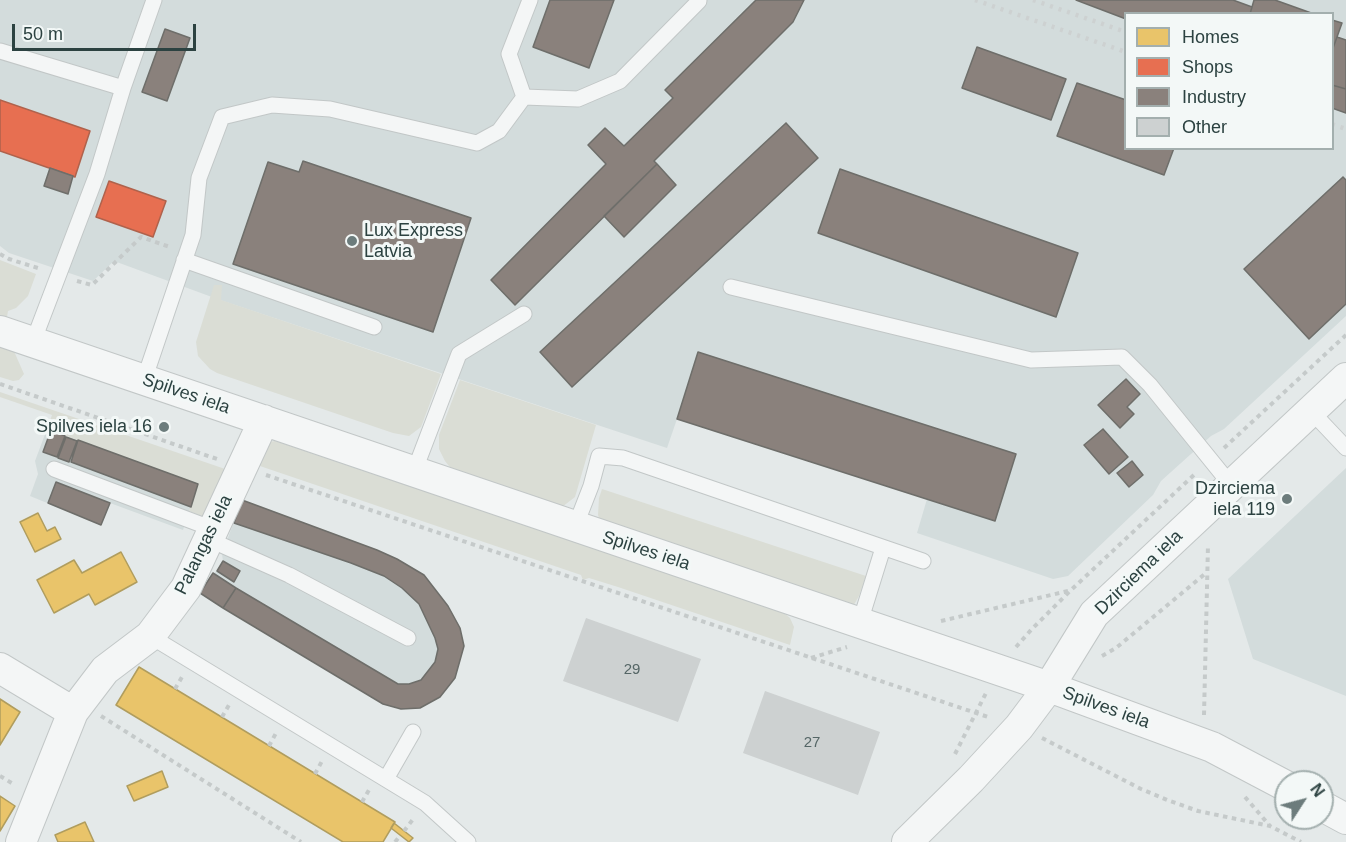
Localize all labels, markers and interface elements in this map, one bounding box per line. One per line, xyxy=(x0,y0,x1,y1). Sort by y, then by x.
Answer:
scale bar xyxy=(15,12,200,50)
legend xyxy=(1124,12,1334,150)
text: 50 m xyxy=(23,24,63,44)
text: Homes xyxy=(1182,27,1239,47)
text: Shops xyxy=(1182,57,1233,77)
text: Industry xyxy=(1182,87,1246,107)
text: Other xyxy=(1182,117,1227,137)
place label: Lux Express Latvia xyxy=(364,220,463,262)
marker: Lux Express Latvia xyxy=(345,234,359,248)
street label: Spilves iela xyxy=(139,369,233,419)
place label: Spilves iela 16 xyxy=(36,416,152,438)
marker: Spilves iela 16 xyxy=(157,420,171,434)
place label: Dzirciema iela 119 xyxy=(1195,478,1275,520)
street label: Palangas iela xyxy=(171,492,237,598)
marker: Dzirciema iela 119 xyxy=(1280,492,1294,506)
street label: Dzirciema iela xyxy=(1091,526,1187,620)
street label: Spilves iela xyxy=(599,527,693,575)
house number: 29 xyxy=(624,661,640,679)
street label: Spilves iela xyxy=(1060,682,1152,734)
house number: 27 xyxy=(804,734,820,752)
north arrow xyxy=(1274,770,1334,830)
text: N xyxy=(1307,781,1328,800)

